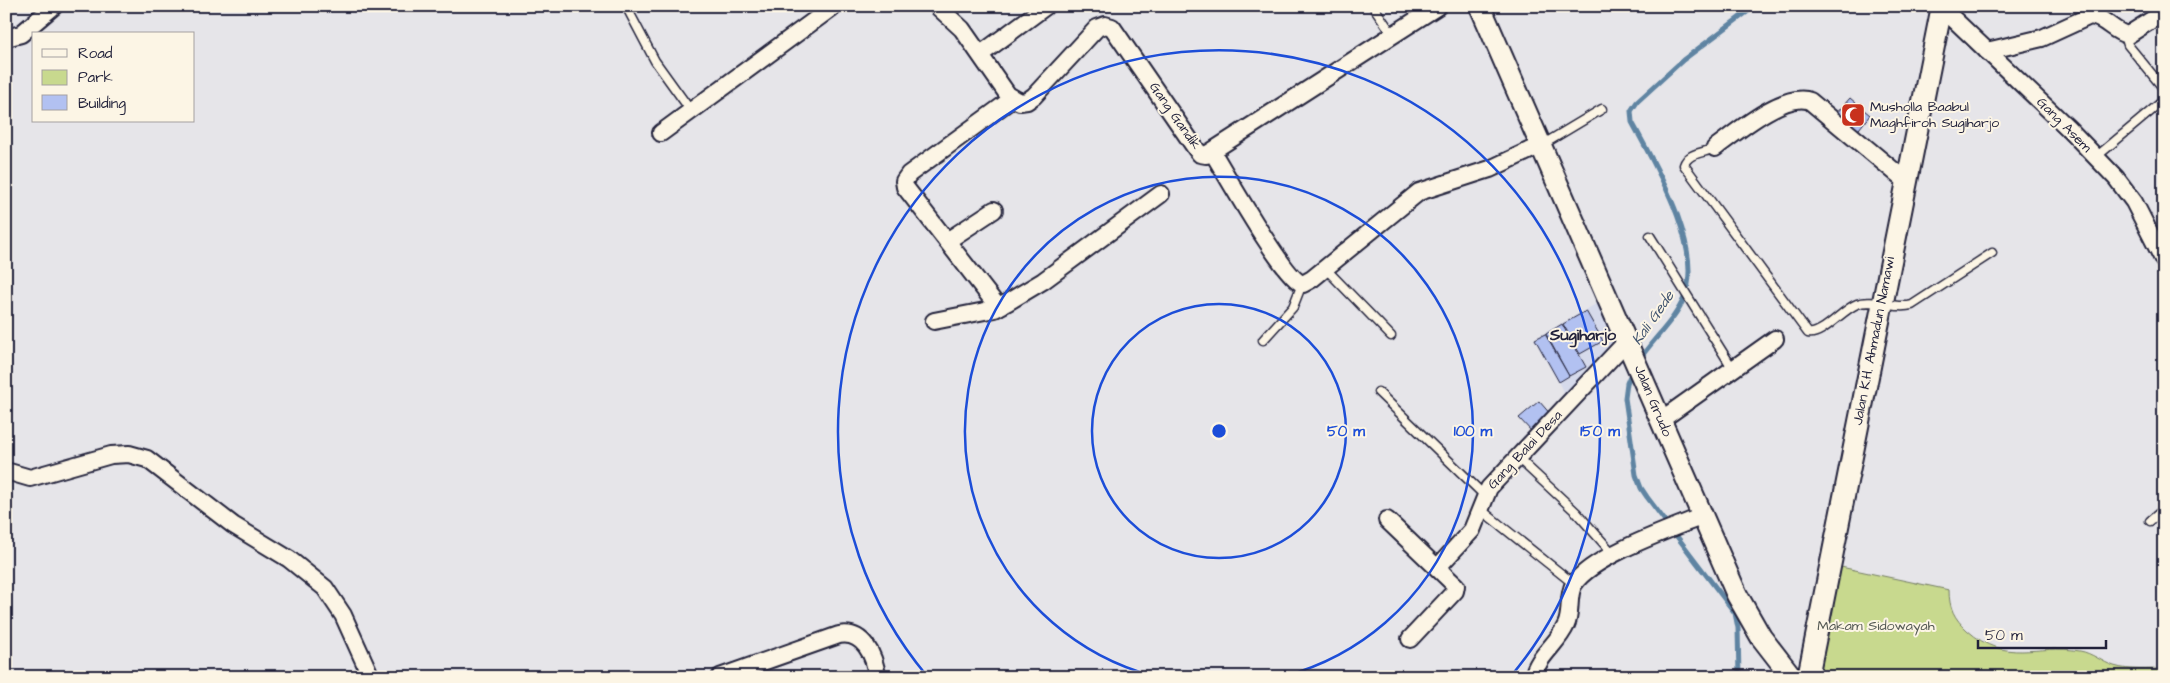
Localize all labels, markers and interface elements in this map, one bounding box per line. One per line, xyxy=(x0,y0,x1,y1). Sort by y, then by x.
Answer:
legend xyxy=(32,32,195,122)
text: Road xyxy=(78,43,113,64)
text: Park xyxy=(78,67,113,88)
street label: Gang Gandik xyxy=(1144,78,1206,154)
text: Building xyxy=(78,93,126,115)
street label: Gang Asem xyxy=(2032,93,2096,157)
place label: Musholla Baabul Maghfiroh Sugiharjo xyxy=(1870,97,1999,133)
mosque icon: Musholla Baabul Maghfiroh Sugiharjo xyxy=(1840,102,1866,128)
street label: Jalan K.H. Ahmadun Namawi xyxy=(1848,255,1900,427)
water label: Kali Gede xyxy=(1627,286,1680,349)
district label: Sugiharjo xyxy=(1549,324,1617,348)
street label: Jalan Grudo xyxy=(1629,362,1677,440)
street label: Gang Balai Desa xyxy=(1483,406,1567,494)
text: 50 m xyxy=(1327,421,1365,442)
text: 100 m xyxy=(1454,421,1493,442)
text: 150 m xyxy=(1580,421,1620,442)
centre of rings xyxy=(1210,422,1228,440)
park label: Makam Sidowayah xyxy=(1817,616,1935,636)
scale bar xyxy=(1978,618,2105,650)
text: 50 m xyxy=(1985,625,2023,646)

